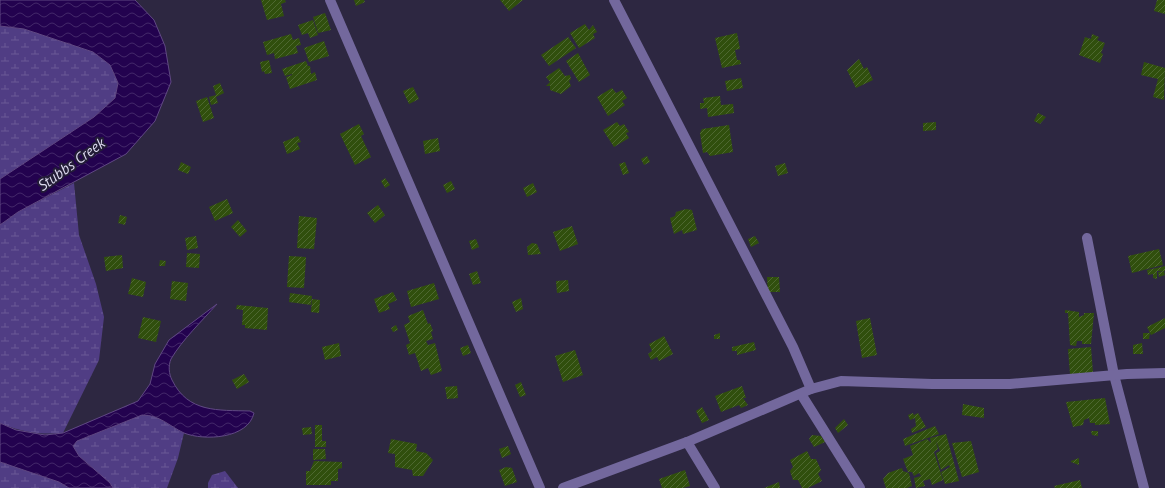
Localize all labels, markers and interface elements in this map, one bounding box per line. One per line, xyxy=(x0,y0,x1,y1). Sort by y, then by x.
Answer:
water label: Stubbs Creek xyxy=(34,132,109,195)

